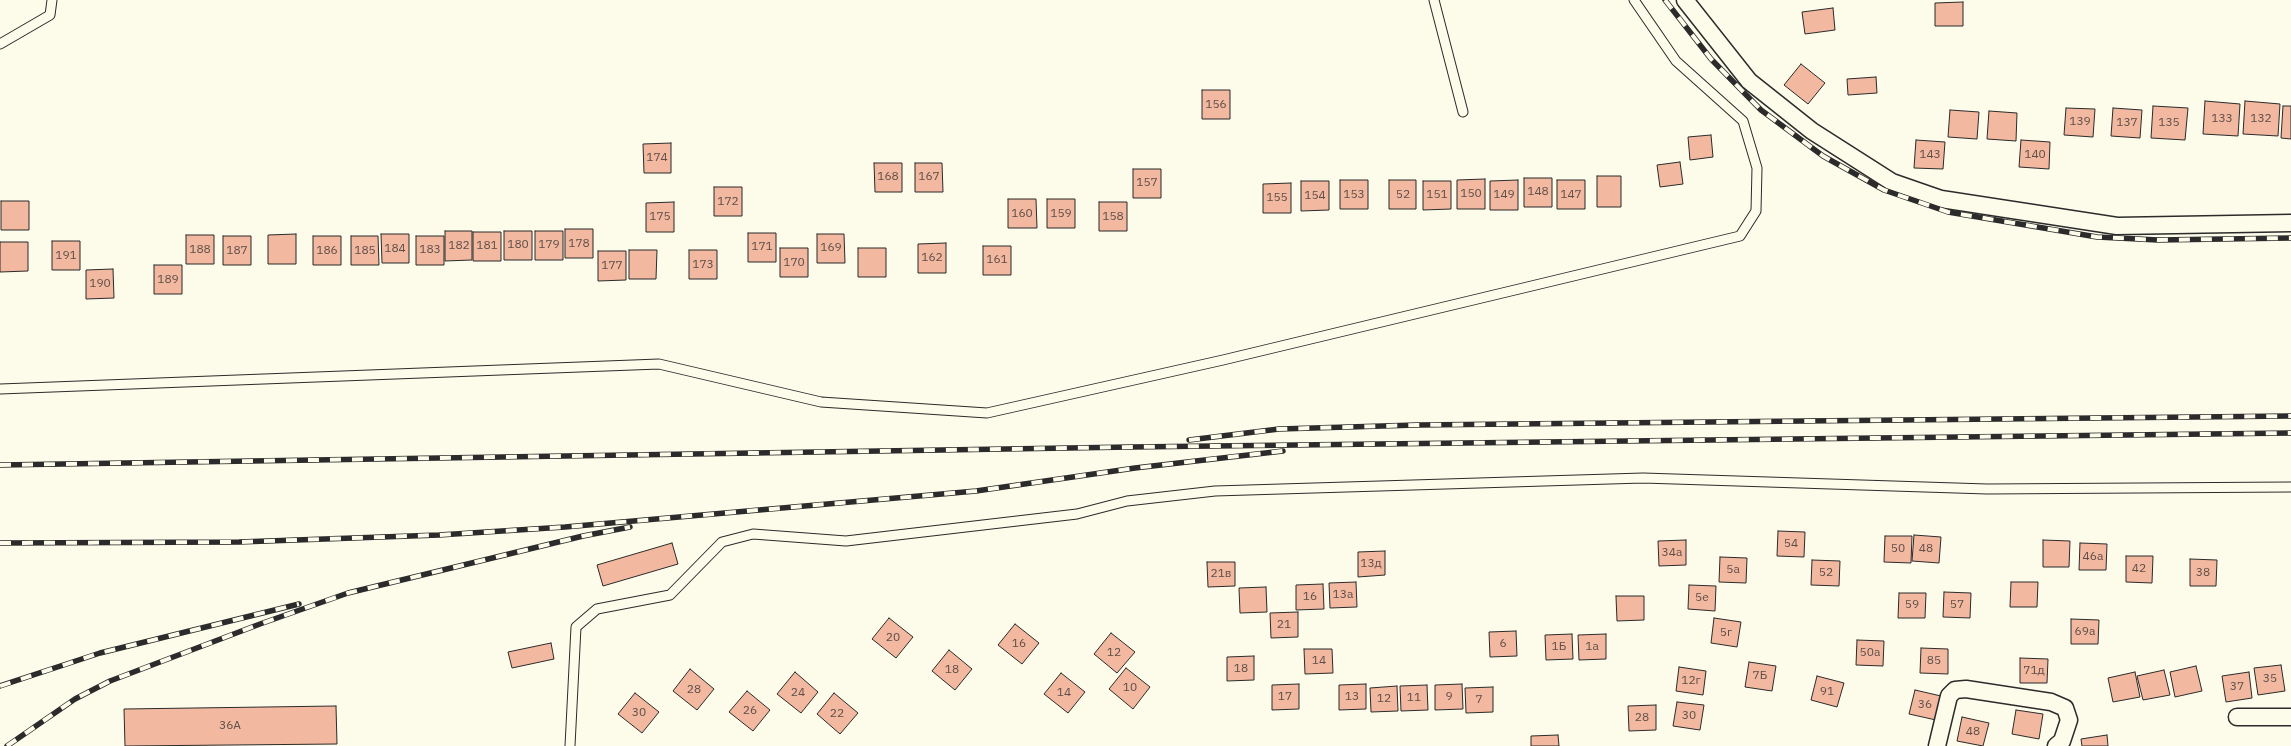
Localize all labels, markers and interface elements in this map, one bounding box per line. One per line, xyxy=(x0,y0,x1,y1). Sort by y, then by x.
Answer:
house number: 156 xyxy=(1205,98,1227,112)
house number: 133 xyxy=(2211,112,2233,126)
house number: 132 xyxy=(2250,112,2272,126)
house number: 139 xyxy=(2069,115,2091,129)
house number: 137 xyxy=(2116,116,2138,130)
house number: 135 xyxy=(2158,116,2180,130)
house number: 143 xyxy=(1919,148,1941,162)
house number: 140 xyxy=(2024,148,2046,162)
house number: 174 xyxy=(646,151,668,165)
house number: 168 xyxy=(877,170,899,184)
house number: 167 xyxy=(918,170,940,184)
house number: 157 xyxy=(1136,176,1158,190)
house number: 148 xyxy=(1527,185,1549,199)
house number: 150 xyxy=(1460,187,1482,201)
house number: 153 xyxy=(1343,188,1365,202)
house number: 52 xyxy=(1396,188,1410,202)
house number: 151 xyxy=(1426,188,1448,202)
house number: 149 xyxy=(1493,188,1515,202)
house number: 147 xyxy=(1560,188,1582,202)
house number: 154 xyxy=(1304,189,1326,203)
house number: 155 xyxy=(1266,191,1288,205)
house number: 172 xyxy=(717,195,739,209)
house number: 160 xyxy=(1011,207,1033,221)
house number: 159 xyxy=(1050,207,1072,221)
house number: 175 xyxy=(649,210,671,224)
house number: 158 xyxy=(1102,210,1124,224)
house number: 178 xyxy=(568,237,590,251)
house number: 180 xyxy=(507,238,529,252)
house number: 179 xyxy=(538,238,560,252)
house number: 182 xyxy=(448,239,470,253)
house number: 181 xyxy=(476,239,498,253)
house number: 171 xyxy=(751,240,773,254)
house number: 169 xyxy=(820,241,842,255)
house number: 184 xyxy=(384,242,406,256)
house number: 188 xyxy=(189,243,211,257)
house number: 183 xyxy=(419,243,441,257)
house number: 187 xyxy=(226,244,248,258)
house number: 186 xyxy=(316,244,338,258)
house number: 185 xyxy=(354,244,376,258)
house number: 191 xyxy=(55,249,77,263)
house number: 162 xyxy=(921,251,943,265)
house number: 161 xyxy=(986,253,1008,267)
house number: 170 xyxy=(783,256,805,270)
house number: 173 xyxy=(692,258,714,272)
house number: 177 xyxy=(601,259,623,273)
house number: 189 xyxy=(157,273,179,287)
house number: 190 xyxy=(89,277,111,291)
house number: 54 xyxy=(1784,537,1798,551)
house number: 50 xyxy=(1891,542,1905,556)
house number: 48 xyxy=(1919,542,1933,556)
house number: 34а xyxy=(1662,546,1682,560)
house number: 46а xyxy=(2083,550,2103,564)
house number: 13д xyxy=(1360,557,1382,571)
house number: 42 xyxy=(2132,562,2146,576)
house number: 5а xyxy=(1726,563,1740,577)
house number: 52 xyxy=(1819,566,1833,580)
house number: 38 xyxy=(2196,566,2210,580)
house number: 21в xyxy=(1210,567,1232,581)
house number: 13а xyxy=(1333,588,1353,602)
house number: 16 xyxy=(1303,590,1317,604)
house number: 5е xyxy=(1695,591,1709,605)
house number: 59 xyxy=(1905,598,1919,612)
house number: 57 xyxy=(1950,598,1964,612)
house number: 21 xyxy=(1277,618,1291,632)
house number: 69а xyxy=(2075,625,2095,639)
house number: 5г xyxy=(1720,626,1732,640)
house number: 20 xyxy=(886,631,900,645)
house number: 16 xyxy=(1012,637,1026,651)
house number: 6 xyxy=(1499,637,1507,651)
house number: 1Б xyxy=(1552,640,1566,654)
house number: 1а xyxy=(1585,640,1599,654)
house number: 12 xyxy=(1107,646,1121,660)
house number: 50а xyxy=(1860,646,1880,660)
house number: 14 xyxy=(1312,654,1326,668)
house number: 85 xyxy=(1927,654,1941,668)
house number: 18 xyxy=(1234,662,1248,676)
house number: 18 xyxy=(945,663,959,677)
house number: 71д xyxy=(2023,664,2045,678)
house number: 7Б xyxy=(1753,669,1767,683)
house number: 35 xyxy=(2263,672,2277,686)
house number: 12г xyxy=(1681,674,1701,688)
house number: 37 xyxy=(2230,680,2244,694)
house number: 10 xyxy=(1123,681,1137,695)
house number: 28 xyxy=(687,683,701,697)
house number: 91 xyxy=(1820,685,1834,699)
house number: 24 xyxy=(791,686,805,700)
house number: 14 xyxy=(1057,686,1071,700)
house number: 17 xyxy=(1278,690,1292,704)
house number: 13 xyxy=(1345,690,1359,704)
house number: 9 xyxy=(1445,690,1453,704)
house number: 11 xyxy=(1407,691,1421,705)
house number: 12 xyxy=(1377,692,1391,706)
house number: 7 xyxy=(1475,693,1483,707)
house number: 36 xyxy=(1918,698,1932,712)
house number: 26 xyxy=(743,704,757,718)
house number: 30 xyxy=(632,706,646,720)
house number: 22 xyxy=(830,707,844,721)
house number: 30 xyxy=(1682,709,1696,723)
house number: 28 xyxy=(1635,711,1649,725)
house number: 36А xyxy=(219,719,241,733)
house number: 48 xyxy=(1966,725,1980,739)

